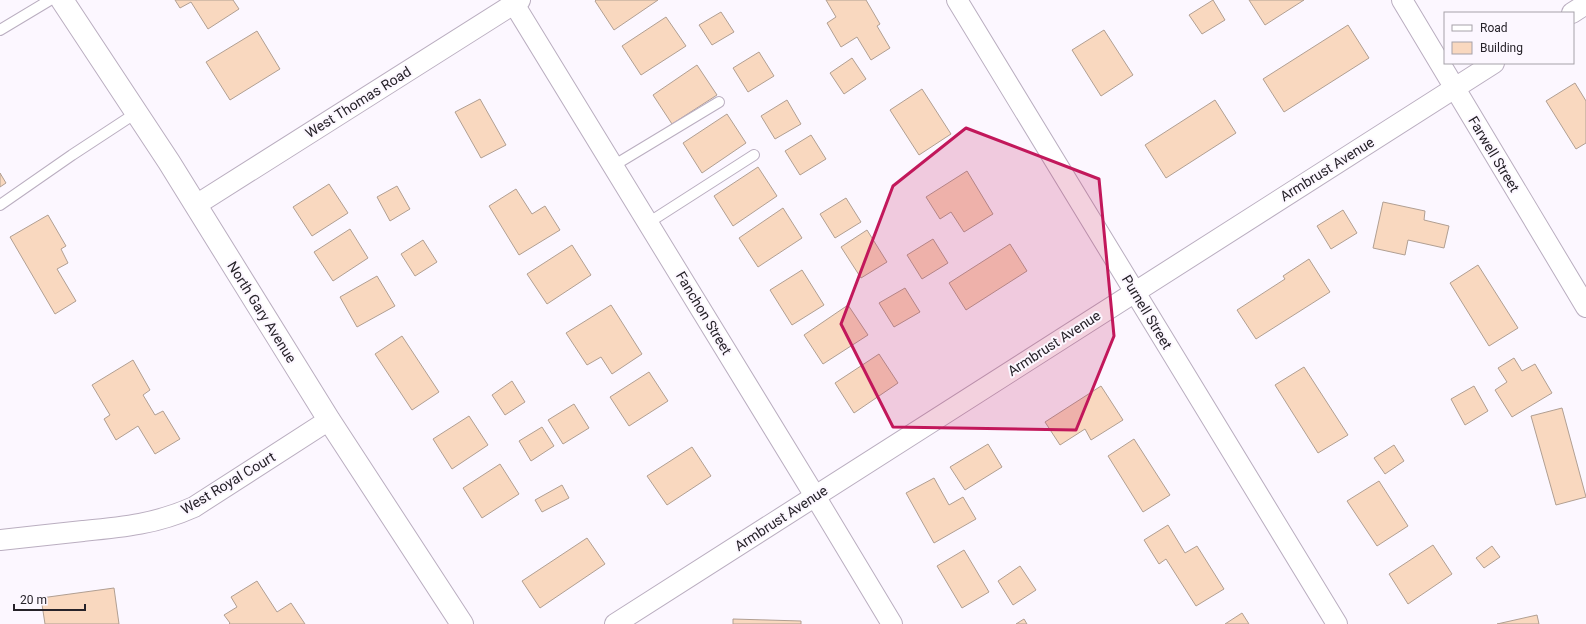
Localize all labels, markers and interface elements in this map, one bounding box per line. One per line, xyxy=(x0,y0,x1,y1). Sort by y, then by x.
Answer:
legend xyxy=(1444,12,1574,64)
text: Road xyxy=(1480,21,1508,35)
text: Building xyxy=(1480,41,1523,55)
street label: West Thomas Road xyxy=(302,63,414,141)
street label: Farwell Street xyxy=(1465,113,1523,195)
street label: Armbrust Avenue xyxy=(1277,134,1377,204)
street label: North Gary Avenue xyxy=(224,258,300,366)
street label: Fanchon Street xyxy=(673,269,735,358)
street label: Purnell Street xyxy=(1119,272,1176,352)
street label: Armbrust Avenue xyxy=(1005,307,1103,379)
street label: West Royal Court xyxy=(178,448,278,517)
street label: Armbrust Avenue xyxy=(732,482,830,554)
scale bar xyxy=(14,586,85,612)
text: 20 m xyxy=(20,593,47,607)

